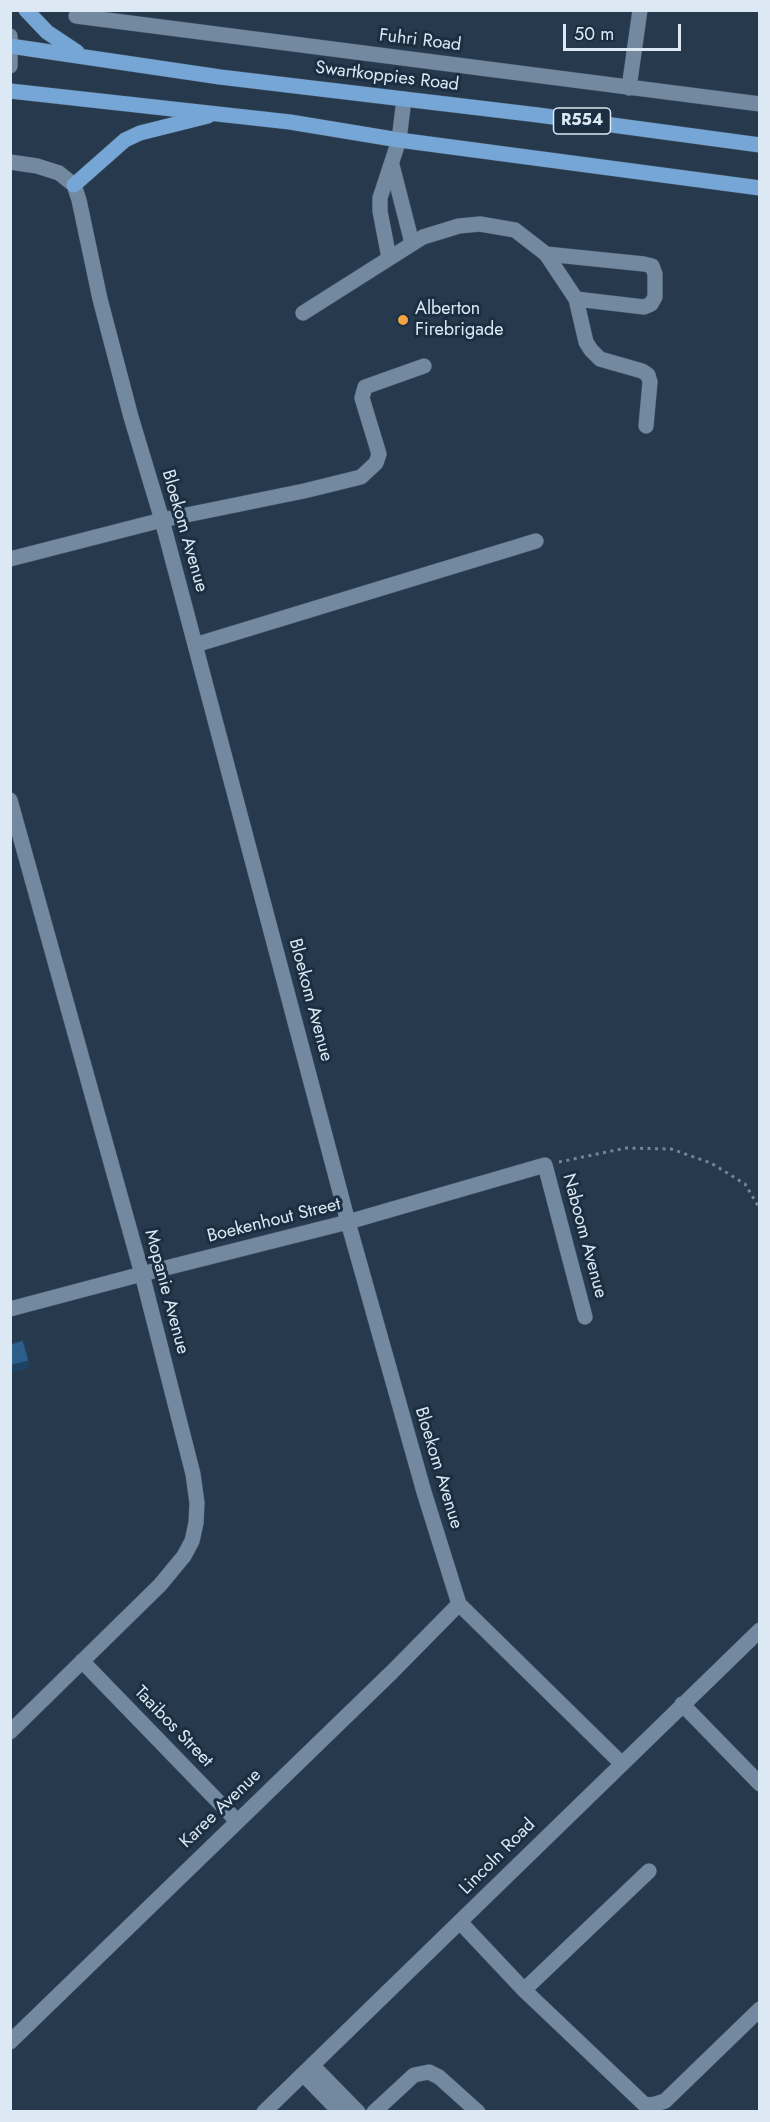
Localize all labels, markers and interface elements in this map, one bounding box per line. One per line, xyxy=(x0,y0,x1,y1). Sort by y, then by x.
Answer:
scale bar xyxy=(566,12,684,50)
text: 50 m xyxy=(574,21,614,47)
street label: Fuhri Road xyxy=(378,25,462,57)
street label: Swartkoppies Road xyxy=(314,57,460,97)
road number: R554 xyxy=(554,108,610,134)
place label: Alberton Firebrigade xyxy=(415,299,503,342)
marker: Alberton Firebrigade xyxy=(396,313,410,327)
street label: Bloekom Avenue xyxy=(156,467,212,595)
street label: Bloekom Avenue xyxy=(283,936,337,1064)
street label: Naboom Avenue xyxy=(557,1171,611,1301)
street label: Boekenhout Street xyxy=(205,1194,343,1248)
street label: Mopanie Avenue xyxy=(139,1227,193,1357)
street label: Bloekom Avenue xyxy=(409,1404,467,1532)
street label: Taaibos Street xyxy=(129,1682,217,1772)
street label: Karee Avenue xyxy=(176,1765,266,1853)
street label: Lincoln Road xyxy=(456,1815,540,1899)

